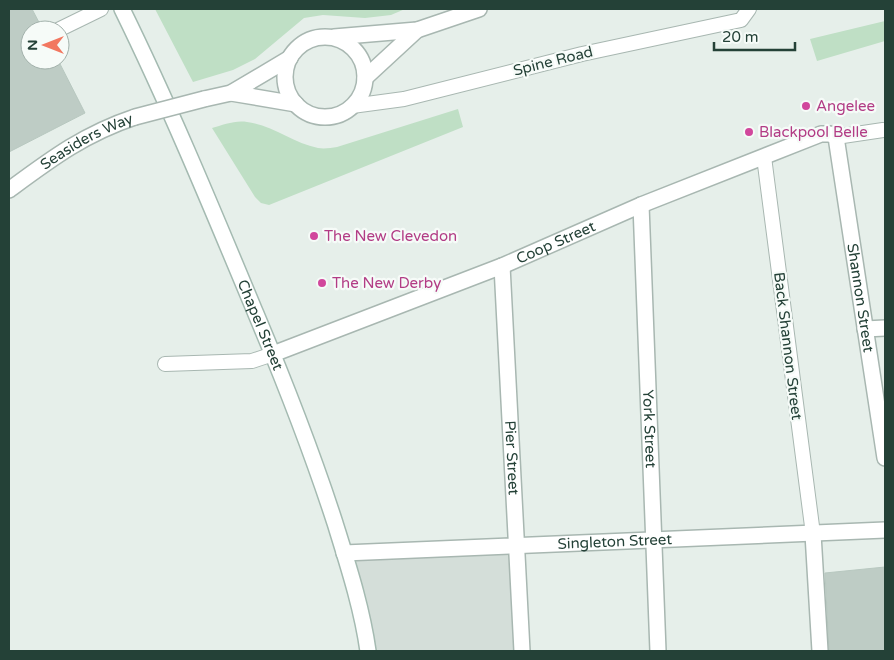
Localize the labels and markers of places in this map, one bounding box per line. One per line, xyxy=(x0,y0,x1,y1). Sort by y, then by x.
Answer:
place label: Angelee xyxy=(816,97,875,115)
marker: Angelee xyxy=(800,100,812,112)
place label: Blackpool Belle xyxy=(759,123,868,141)
marker: Blackpool Belle xyxy=(743,126,755,138)
place label: The New Clevedon xyxy=(324,227,457,245)
marker: The New Clevedon xyxy=(308,230,320,242)
place label: The New Derby xyxy=(332,274,441,292)
marker: The New Derby xyxy=(316,277,328,289)

